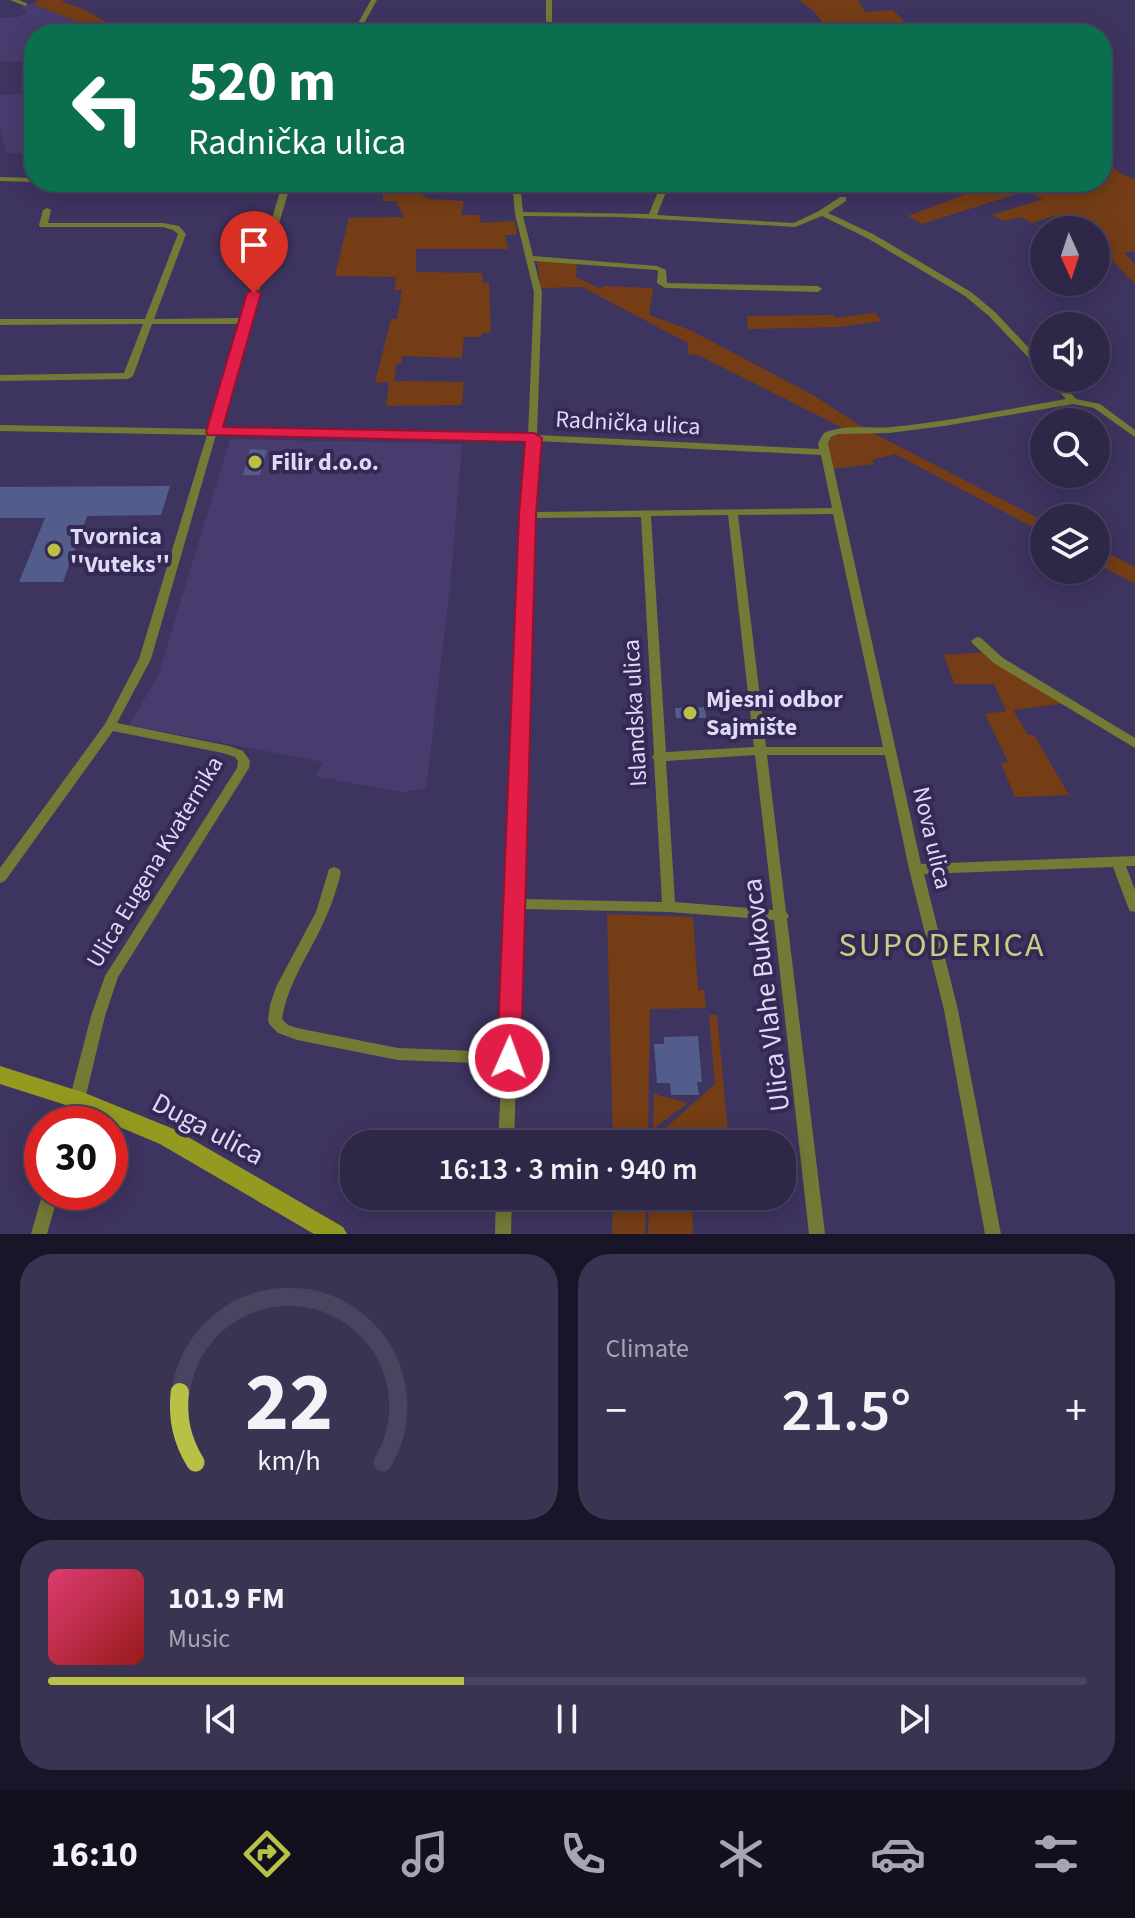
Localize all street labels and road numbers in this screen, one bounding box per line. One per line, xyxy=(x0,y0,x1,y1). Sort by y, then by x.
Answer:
street label: Radnička ulica xyxy=(554,402,702,444)
street label: Islandska ulica xyxy=(614,638,656,788)
street label: Ulica Eugena Kvaternika xyxy=(78,750,232,974)
street label: Nova ulica xyxy=(903,783,961,893)
street label: Ulica Vlahe Bukovca xyxy=(732,876,800,1114)
street label: Duga ulica xyxy=(145,1083,271,1175)

